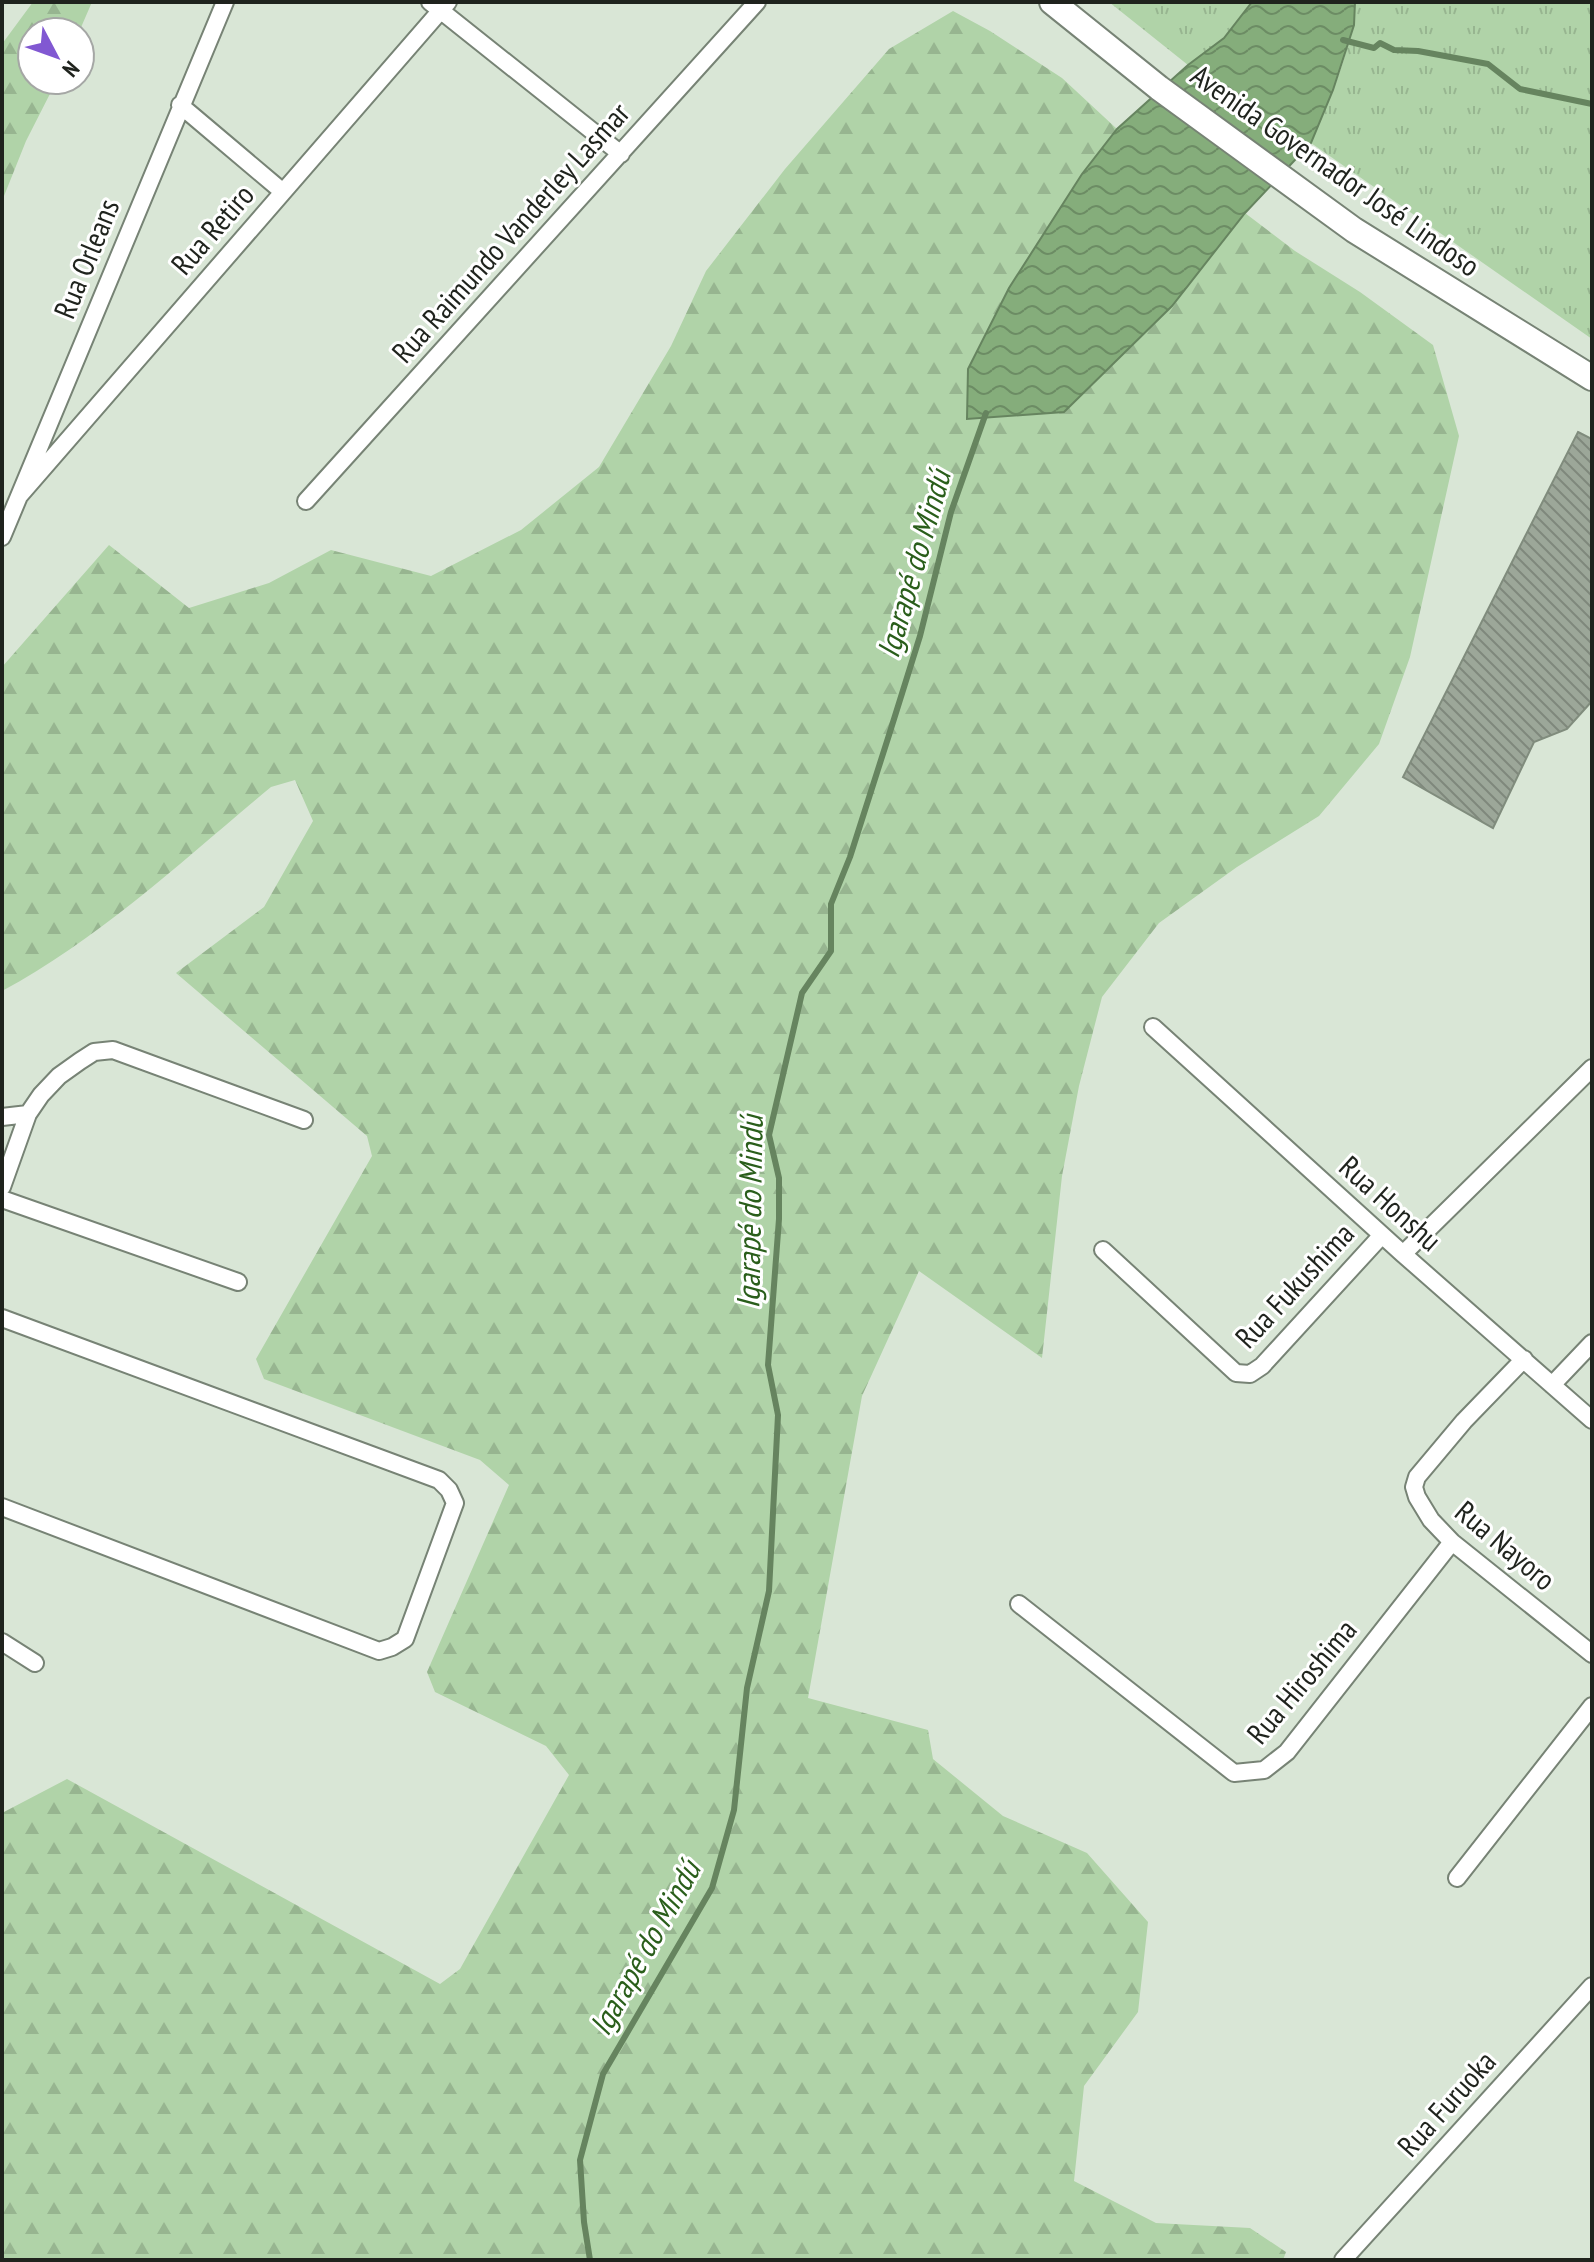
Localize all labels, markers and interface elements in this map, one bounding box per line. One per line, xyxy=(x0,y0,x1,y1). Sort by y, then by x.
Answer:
north arrow xyxy=(16,16,96,96)
text: N xyxy=(57,55,86,83)
street label: Avenida Governador José Lindoso xyxy=(1184,55,1488,284)
street label: Rua Raimundo Vanderley Lasmar xyxy=(383,93,638,370)
street label: Rua Retiro xyxy=(162,176,262,282)
street label: Rua Orleans xyxy=(44,193,127,324)
water label: Igarapé do Mindú xyxy=(866,463,960,662)
water label: Igarapé do Mindú xyxy=(726,1113,772,1309)
street label: Rua Honshu xyxy=(1332,1147,1450,1259)
street label: Rua Fukushima xyxy=(1226,1214,1362,1356)
street label: Rua Nayoro xyxy=(1448,1492,1564,1598)
street label: Rua Hiroshima xyxy=(1237,1611,1364,1751)
water label: Igarapé do Mindú xyxy=(579,1851,710,2042)
street label: Rua Furuoka xyxy=(1388,2042,1504,2164)

